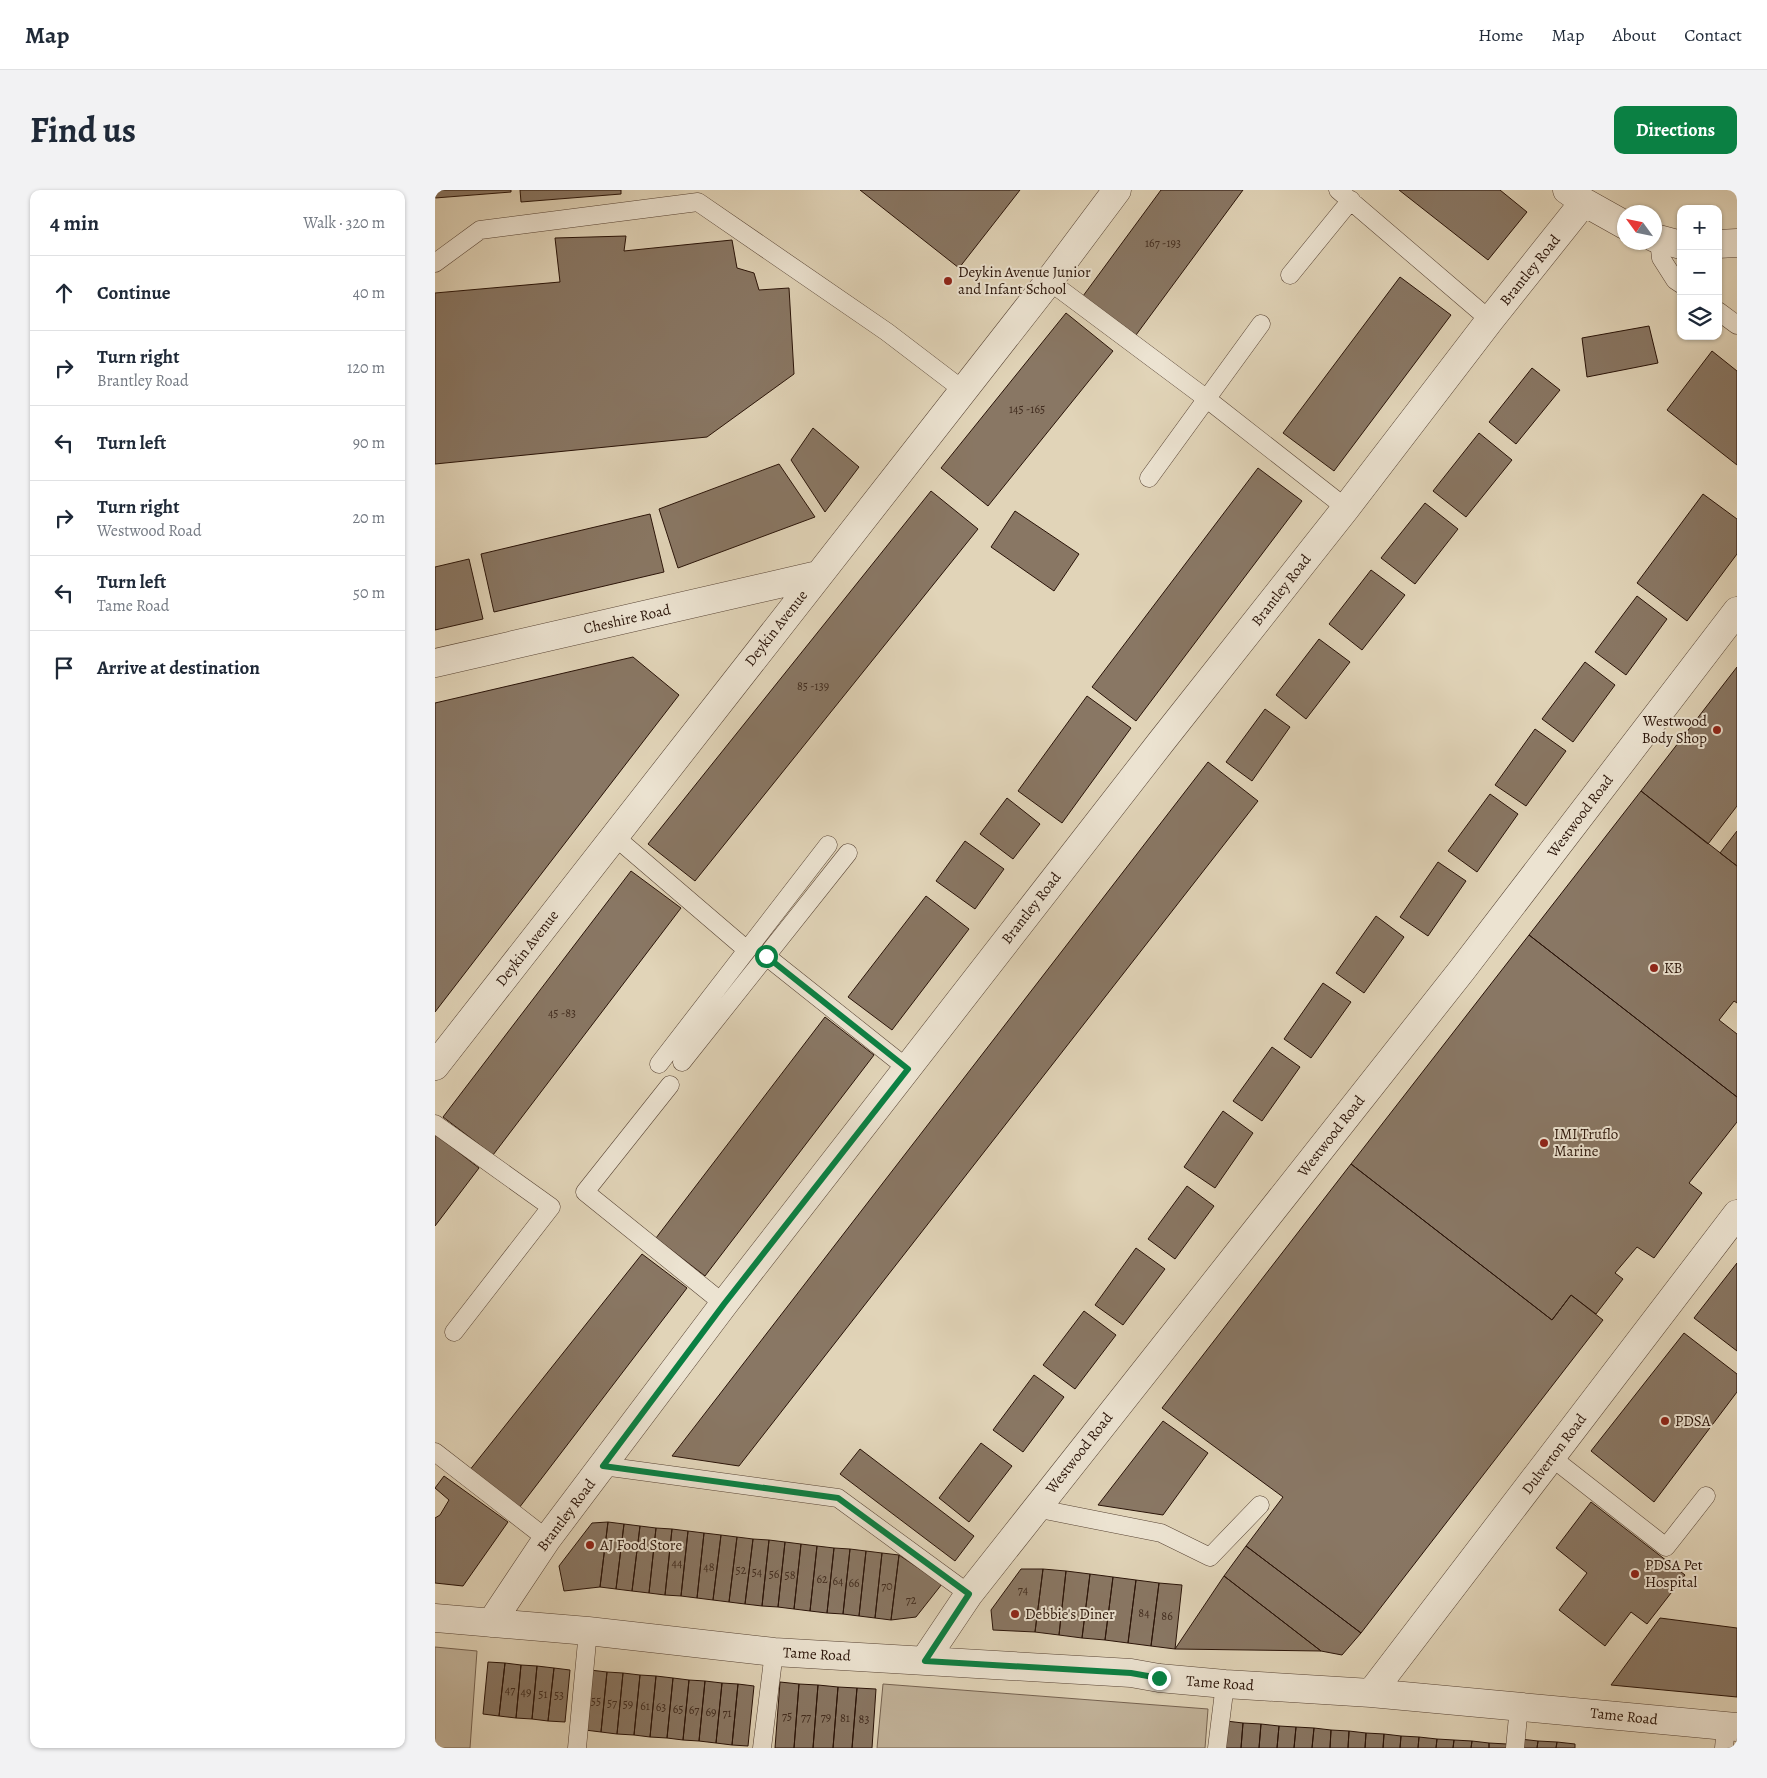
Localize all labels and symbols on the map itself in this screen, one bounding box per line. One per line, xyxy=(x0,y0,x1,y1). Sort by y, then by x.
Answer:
north arrow xyxy=(1617,205,1662,250)
street label: Brantley Road xyxy=(1495,230,1565,310)
house number: 167 -193 xyxy=(1145,235,1181,251)
place label: Deykin Avenue Junior and Infant School xyxy=(958,262,1091,299)
marker: Deykin Avenue Junior and Infant School xyxy=(942,275,954,287)
house number: 145 -165 xyxy=(1009,401,1045,417)
street label: Brantley Road xyxy=(1247,549,1316,630)
street label: Deykin Avenue xyxy=(740,586,812,670)
street label: Cheshire Road xyxy=(581,599,673,639)
house number: 85 -139 xyxy=(797,678,829,694)
place label: Westwood Body Shop xyxy=(1642,711,1708,748)
marker: Westwood Body Shop xyxy=(1711,724,1723,736)
street label: Westwood Road xyxy=(1542,770,1618,862)
street label: Brantley Road xyxy=(997,867,1066,948)
street label: Deykin Avenue xyxy=(491,906,563,990)
route start xyxy=(755,945,778,968)
place label: KB xyxy=(1664,958,1682,978)
marker: KB xyxy=(1648,962,1660,974)
house number: 45 -83 xyxy=(548,1005,576,1021)
street label: Westwood Road xyxy=(1292,1090,1370,1182)
place label: IMI Truflo Marine xyxy=(1554,1124,1618,1161)
marker: IMI Truflo Marine xyxy=(1538,1137,1550,1149)
street label: Westwood Road xyxy=(1040,1407,1118,1499)
street label: Dulverton Road xyxy=(1517,1409,1591,1498)
place label: PDSA xyxy=(1675,1411,1711,1431)
marker: PDSA xyxy=(1659,1415,1671,1427)
street label: Brantley Road xyxy=(532,1474,600,1555)
place label: AJ Food Store xyxy=(599,1535,682,1555)
marker: AJ Food Store xyxy=(584,1539,596,1551)
house number: 44 xyxy=(672,1555,683,1571)
place label: PDSA Pet Hospital xyxy=(1645,1555,1703,1592)
house number: 48 xyxy=(703,1559,715,1575)
house number: 52 xyxy=(736,1562,747,1578)
house number: 54 xyxy=(752,1564,763,1580)
house number: 56 xyxy=(769,1566,780,1582)
house number: 58 xyxy=(785,1567,796,1583)
marker: PDSA Pet Hospital xyxy=(1629,1568,1641,1580)
house number: 62 xyxy=(816,1571,828,1587)
house number: 64 xyxy=(833,1573,844,1589)
house number: 66 xyxy=(848,1575,860,1591)
house number: 70 xyxy=(881,1578,893,1594)
house number: 74 xyxy=(1018,1582,1029,1598)
house number: 72 xyxy=(906,1592,917,1608)
place label: Debbie's Diner xyxy=(1025,1604,1115,1624)
house number: 84 xyxy=(1138,1605,1150,1621)
marker: Debbie's Diner xyxy=(1009,1608,1021,1620)
house number: 86 xyxy=(1161,1608,1173,1624)
street label: Tame Road xyxy=(783,1642,852,1666)
route end xyxy=(1148,1667,1171,1690)
street label: Tame Road xyxy=(1185,1671,1255,1695)
house number: 47 xyxy=(505,1682,516,1698)
house number: 49 xyxy=(521,1684,531,1700)
house number: 51 xyxy=(538,1686,548,1702)
house number: 53 xyxy=(554,1687,564,1703)
house number: 55 xyxy=(591,1693,601,1709)
house number: 57 xyxy=(607,1695,618,1711)
house number: 59 xyxy=(623,1696,633,1712)
house number: 61 xyxy=(640,1698,650,1714)
house number: 63 xyxy=(656,1699,666,1715)
house number: 65 xyxy=(673,1701,683,1717)
house number: 67 xyxy=(689,1702,700,1718)
street label: Tame Road xyxy=(1589,1703,1660,1730)
house number: 69 xyxy=(705,1704,717,1720)
house number: 71 xyxy=(722,1705,732,1721)
house number: 75 xyxy=(782,1708,792,1724)
house number: 77 xyxy=(801,1709,812,1725)
house number: 79 xyxy=(821,1709,831,1725)
house number: 81 xyxy=(840,1710,850,1726)
house number: 83 xyxy=(859,1711,869,1727)

